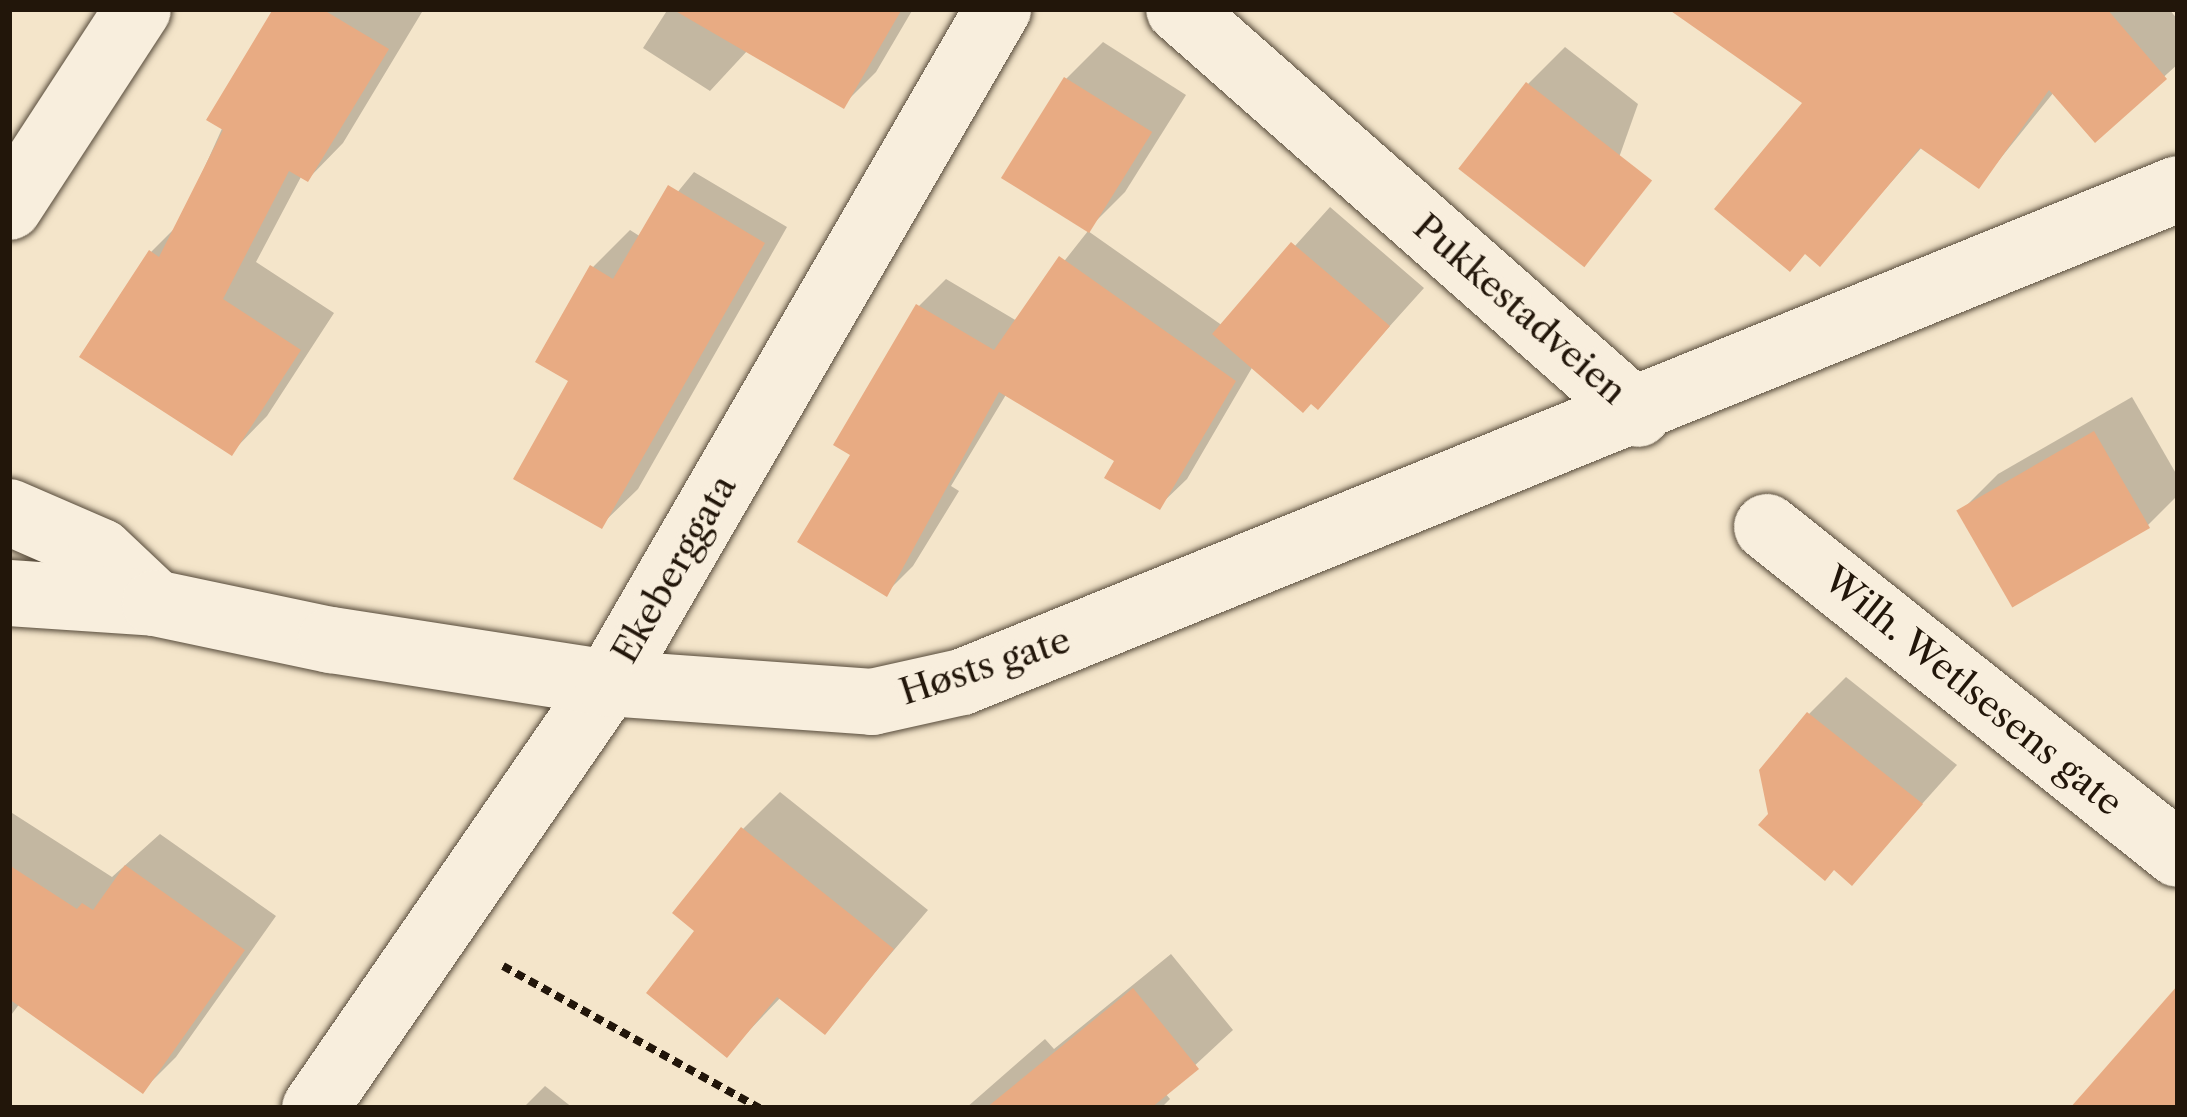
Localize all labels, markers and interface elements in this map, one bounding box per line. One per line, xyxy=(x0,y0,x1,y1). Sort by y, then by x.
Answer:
street label: Pukkestadveien xyxy=(1405,205,1635,413)
street label: Ekeberggata xyxy=(603,467,745,671)
street label: Wilh. Wetlsesens gate xyxy=(1815,557,2131,825)
street label: Høsts gate xyxy=(894,618,1076,714)

